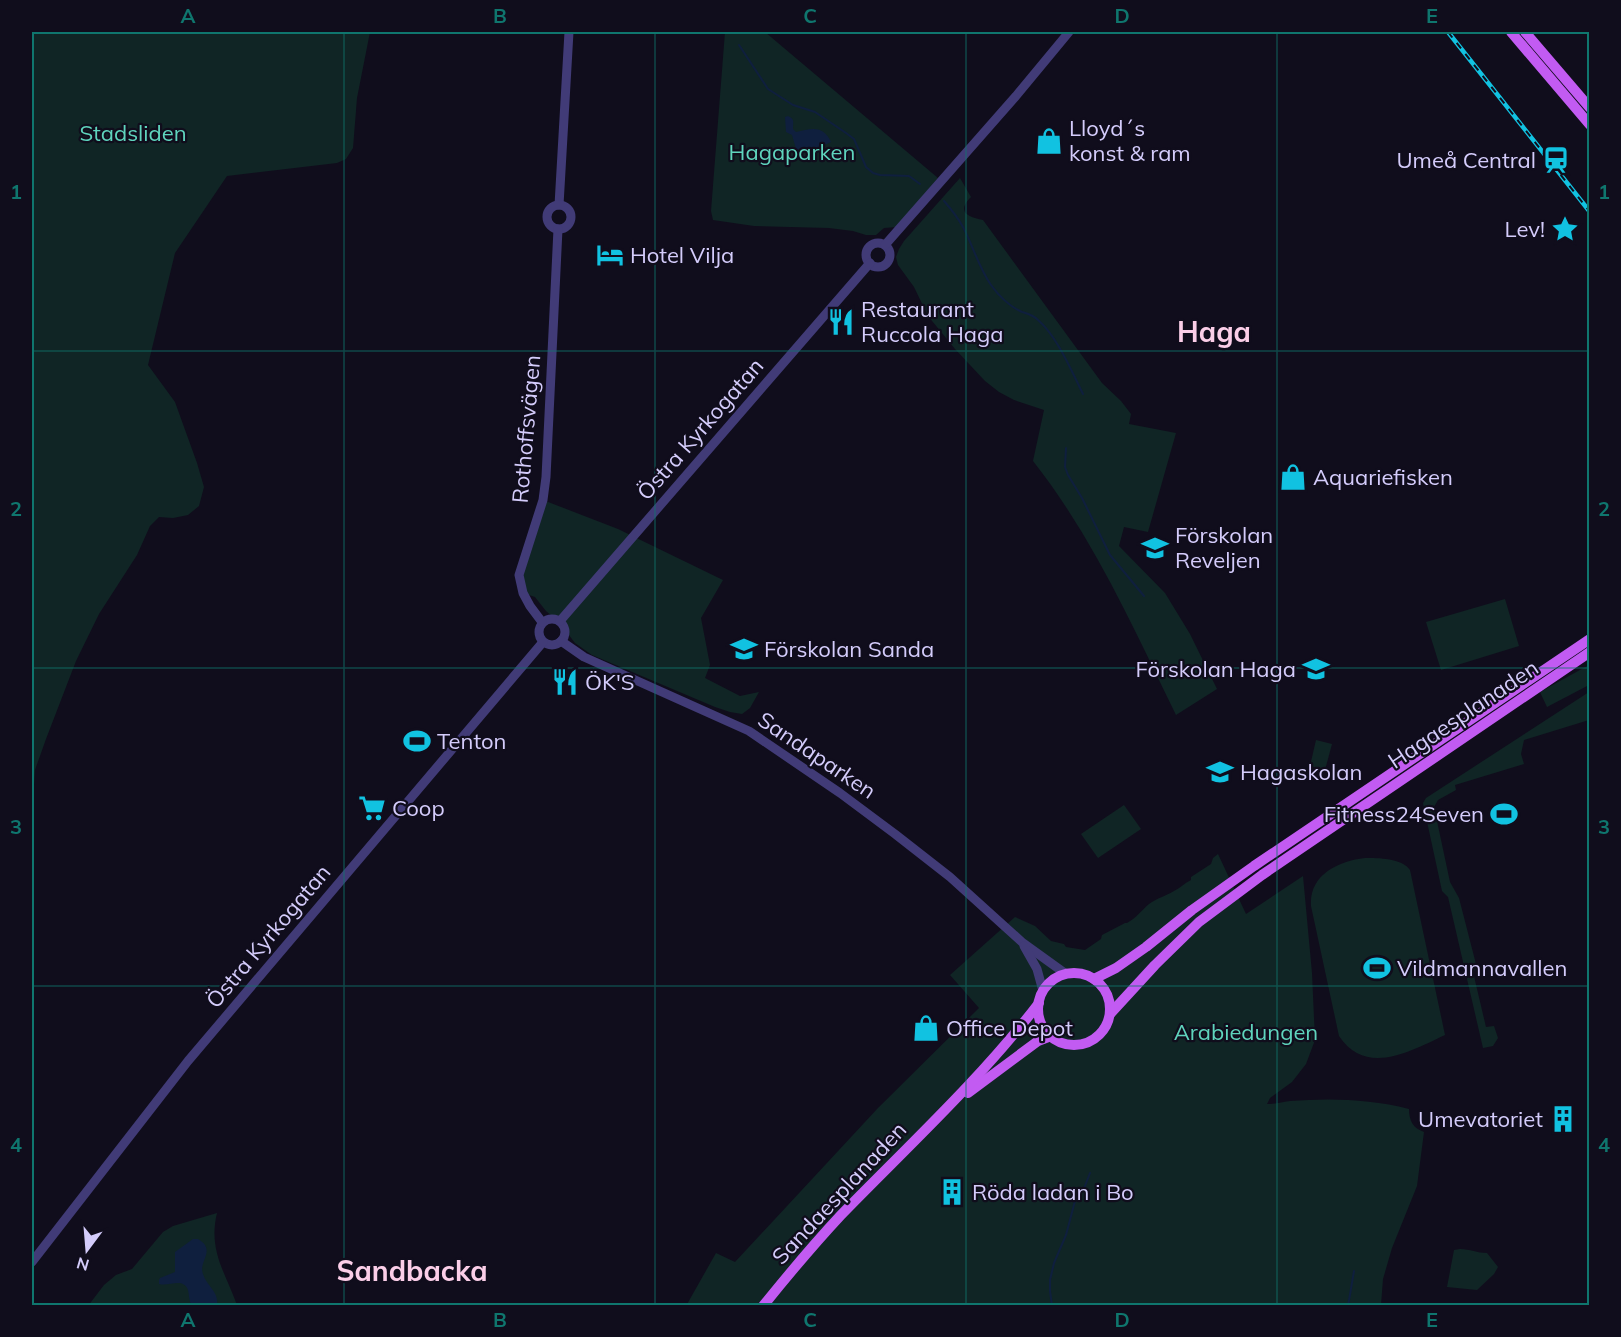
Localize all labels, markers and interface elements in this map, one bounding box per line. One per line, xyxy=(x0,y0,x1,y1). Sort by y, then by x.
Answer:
text: A xyxy=(181,3,196,28)
text: B xyxy=(493,3,507,28)
text: C xyxy=(803,3,817,28)
text: D xyxy=(1114,3,1130,28)
text: E xyxy=(1426,3,1438,28)
place label: Lloyd´s konst & ram xyxy=(1069,114,1191,167)
park label: Stadsliden xyxy=(79,119,187,147)
shop icon: Lloyd´s konst & ram xyxy=(1034,126,1064,156)
park label: Hagaparken xyxy=(729,138,855,166)
station icon: Umeå Central xyxy=(1541,145,1571,175)
place label: Umeå Central xyxy=(1397,146,1536,174)
text: 1 xyxy=(10,179,22,204)
text: 1 xyxy=(1598,179,1610,204)
place icon: Lev! xyxy=(1550,214,1580,244)
place label: Lev! xyxy=(1505,215,1545,243)
hotel icon: Hotel Vilja xyxy=(595,240,625,270)
place label: Hotel Vilja xyxy=(630,241,734,269)
place label: Restaurant Ruccola Haga xyxy=(861,295,1004,348)
restaurant icon: Restaurant Ruccola Haga xyxy=(826,307,856,337)
district label: Haga xyxy=(1177,314,1251,349)
street label: Östra Kyrkogatan xyxy=(631,352,769,506)
street label: Rothoffsvägen xyxy=(506,354,546,504)
shop icon: Aquariefisken xyxy=(1278,462,1308,492)
place label: Aquariefisken xyxy=(1313,463,1453,491)
text: 2 xyxy=(10,496,22,521)
text: 2 xyxy=(1598,496,1610,521)
place label: Förskolan Reveljen xyxy=(1175,521,1273,574)
school or university icon: Förskolan Reveljen xyxy=(1140,533,1170,563)
school or university icon: Förskolan Sanda xyxy=(729,634,759,664)
place label: Förskolan Sanda xyxy=(764,635,934,663)
street label: Hagaesplanaden xyxy=(1383,653,1543,775)
school or university icon: Förskolan Haga xyxy=(1301,654,1331,684)
place label: Förskolan Haga xyxy=(1136,655,1296,683)
restaurant icon: ÖK'S xyxy=(550,667,580,697)
place label: ÖK'S xyxy=(585,668,635,696)
street label: Sandaparken xyxy=(753,705,881,805)
sports icon: Tenton xyxy=(402,726,432,756)
place label: Tenton xyxy=(437,727,507,755)
school or university icon: Hagaskolan xyxy=(1205,757,1235,787)
place label: Hagaskolan xyxy=(1240,758,1362,786)
supermarket icon: Coop xyxy=(357,793,387,823)
place label: Coop xyxy=(392,794,445,822)
sports icon: Fitness24Seven xyxy=(1489,799,1519,829)
place label: Fitness24Seven xyxy=(1324,800,1484,828)
text: 3 xyxy=(10,814,22,839)
text: 3 xyxy=(1598,814,1610,839)
street label: Östra Kyrkogatan xyxy=(200,858,336,1014)
sports icon: Vildmannavallen xyxy=(1362,953,1392,983)
place label: Vildmannavallen xyxy=(1397,954,1567,982)
shop icon: Office Depot xyxy=(911,1013,941,1043)
place label: Office Depot xyxy=(946,1014,1073,1042)
park label: Arabiedungen xyxy=(1174,1018,1318,1046)
building icon: Umevatoriet xyxy=(1548,1104,1578,1134)
place label: Umevatoriet xyxy=(1418,1105,1543,1133)
street label: Sandaesplanaden xyxy=(766,1116,912,1270)
text: 4 xyxy=(10,1132,22,1157)
text: 4 xyxy=(1598,1132,1610,1157)
building icon: Röda ladan i Bo xyxy=(937,1177,967,1207)
place label: Röda ladan i Bo xyxy=(972,1178,1134,1206)
north arrow xyxy=(57,1220,117,1280)
text: N xyxy=(74,1253,91,1276)
district label: Sandbacka xyxy=(336,1253,488,1288)
text: A xyxy=(181,1307,196,1332)
text: B xyxy=(493,1307,507,1332)
text: C xyxy=(803,1307,817,1332)
text: D xyxy=(1114,1307,1130,1332)
text: E xyxy=(1426,1307,1438,1332)

